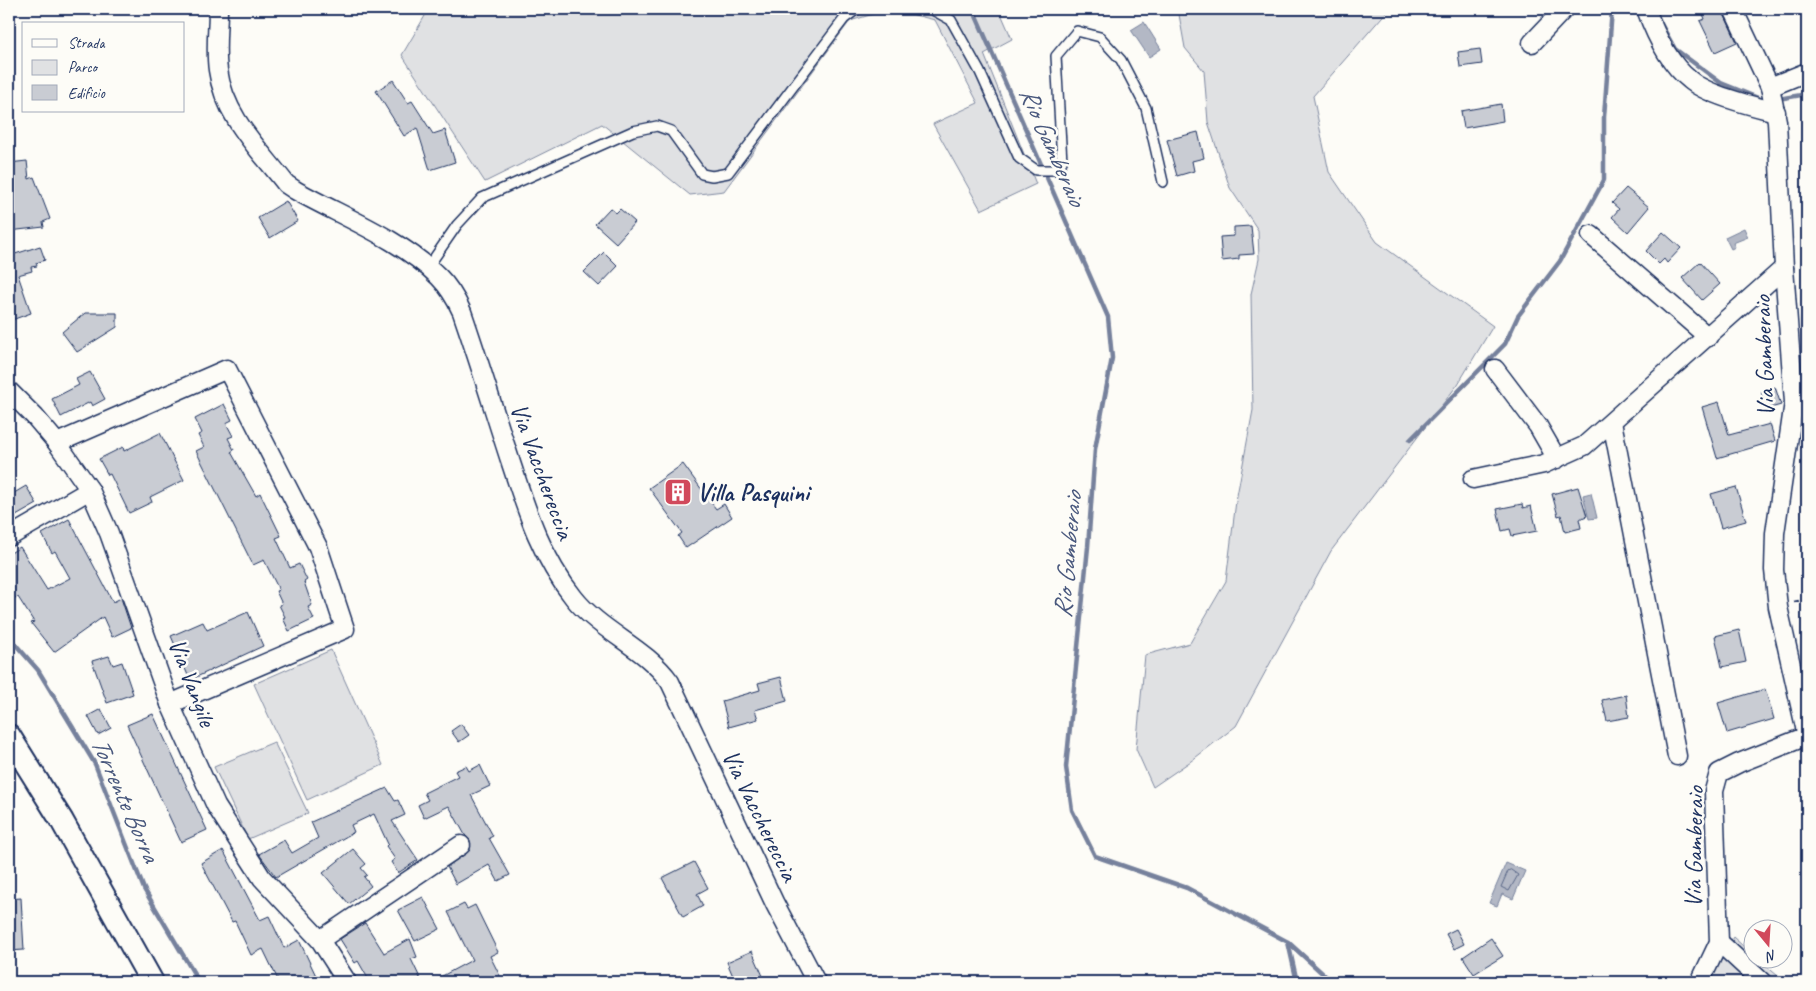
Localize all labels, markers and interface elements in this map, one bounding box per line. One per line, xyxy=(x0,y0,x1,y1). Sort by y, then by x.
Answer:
legend xyxy=(22,22,185,112)
text: Strada xyxy=(68,34,105,53)
text: Parco xyxy=(68,58,99,77)
water label: Rio Gamberaio xyxy=(1012,82,1095,214)
text: Edificio xyxy=(68,84,106,103)
street label: Via Gamberaio xyxy=(1746,294,1782,417)
street label: Via Vacchereccia xyxy=(503,399,582,546)
building icon: Villa Pasquini xyxy=(663,477,693,507)
place label: Villa Pasquini xyxy=(697,477,812,509)
water label: Rio Gamberaio xyxy=(1046,487,1090,619)
street label: Via Vangile xyxy=(161,634,224,733)
water label: Torrente Borra xyxy=(83,732,169,869)
street label: Via Vacchereccia xyxy=(714,744,807,888)
street label: Via Gamberaio xyxy=(1677,785,1711,908)
north arrow xyxy=(1744,918,1794,968)
text: N xyxy=(1763,946,1779,966)

